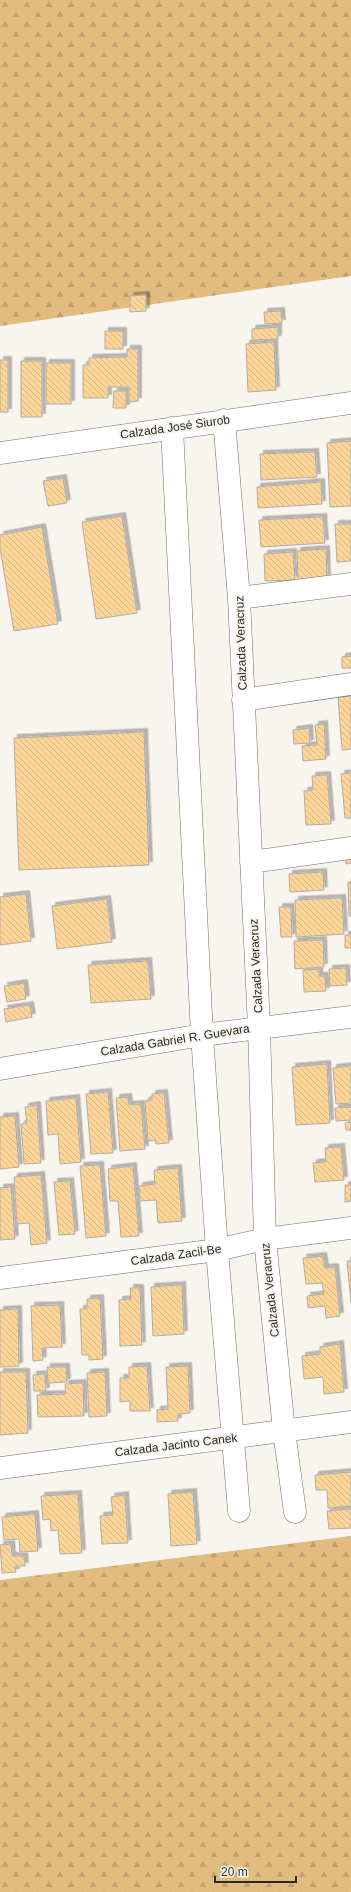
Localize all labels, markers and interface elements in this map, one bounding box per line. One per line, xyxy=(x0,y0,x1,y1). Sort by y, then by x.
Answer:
street label: Calzada José Siurob xyxy=(119,412,231,442)
street label: Calzada Veracruz xyxy=(232,595,250,691)
street label: Calzada Veracruz xyxy=(247,918,265,1014)
street label: Calzada Gabriel R. Guevara xyxy=(99,1021,251,1059)
street label: Calzada Zacil-Be xyxy=(130,1242,223,1268)
street label: Calzada Veracruz xyxy=(258,1242,282,1338)
street label: Calzada Jacinto Canek xyxy=(114,1430,239,1459)
scale bar xyxy=(215,1858,296,1884)
text: 20 m xyxy=(221,1865,248,1879)

